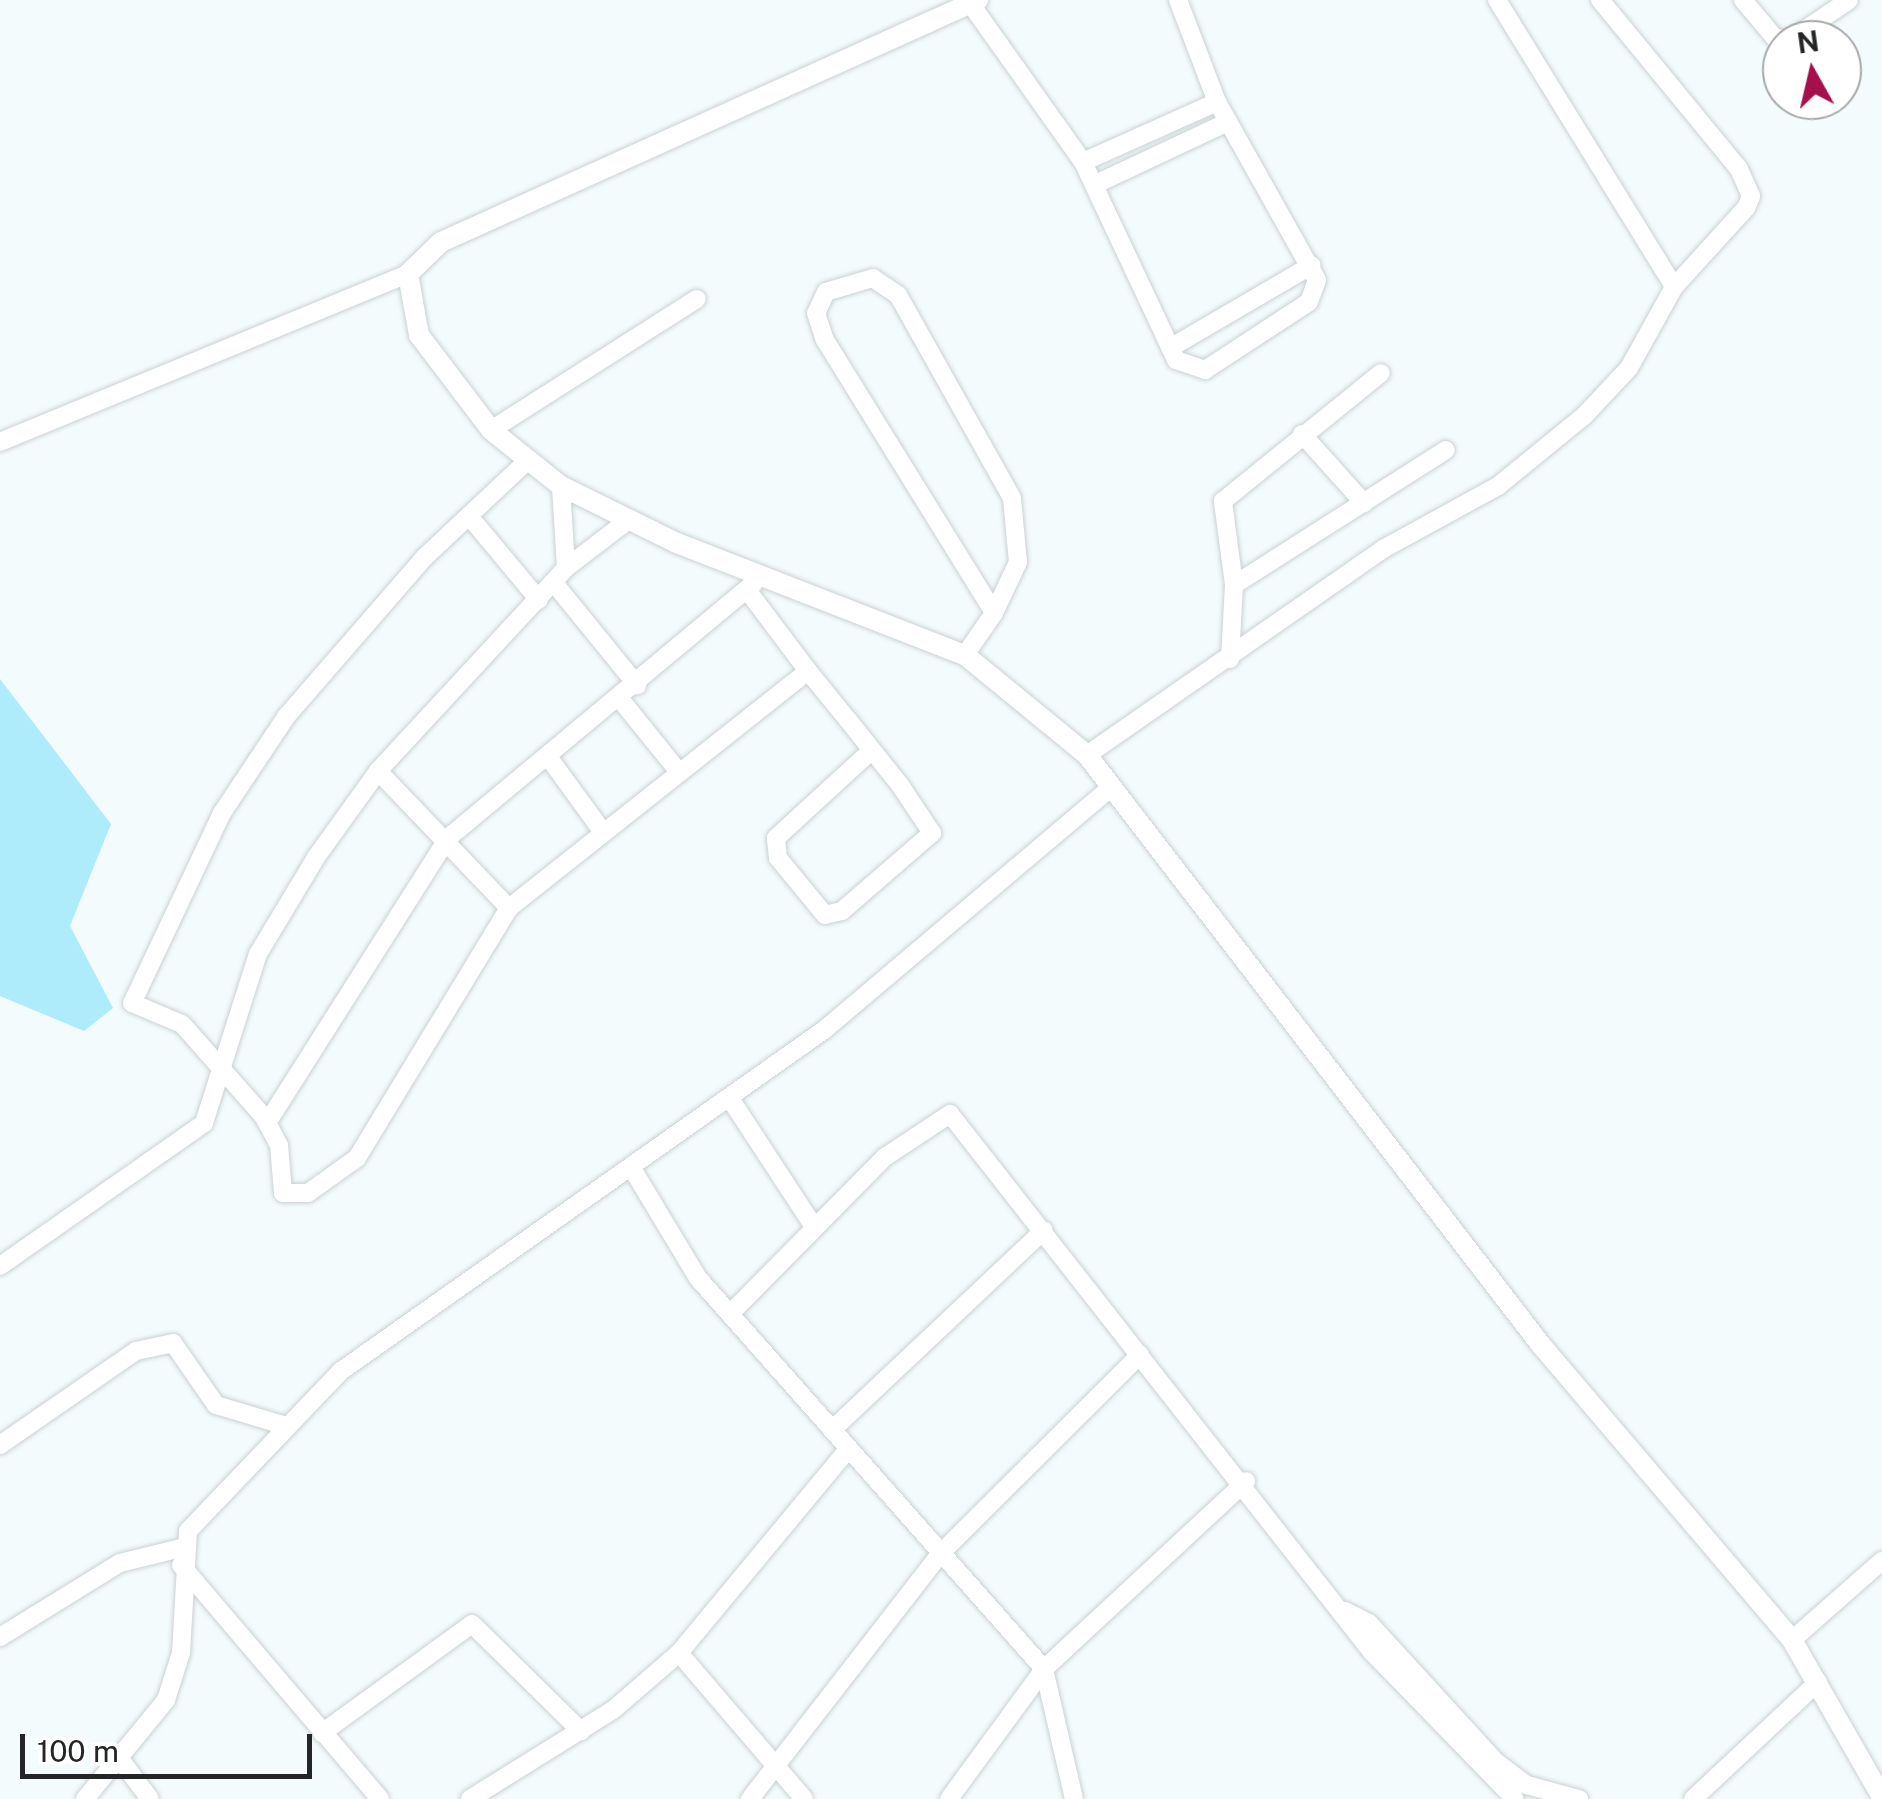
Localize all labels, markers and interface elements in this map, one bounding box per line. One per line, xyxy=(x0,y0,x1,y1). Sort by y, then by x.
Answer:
north arrow xyxy=(1762,20,1862,120)
text: N xyxy=(1795,24,1821,60)
scale bar xyxy=(25,1714,318,1776)
text: 100 m xyxy=(37,1733,119,1769)

